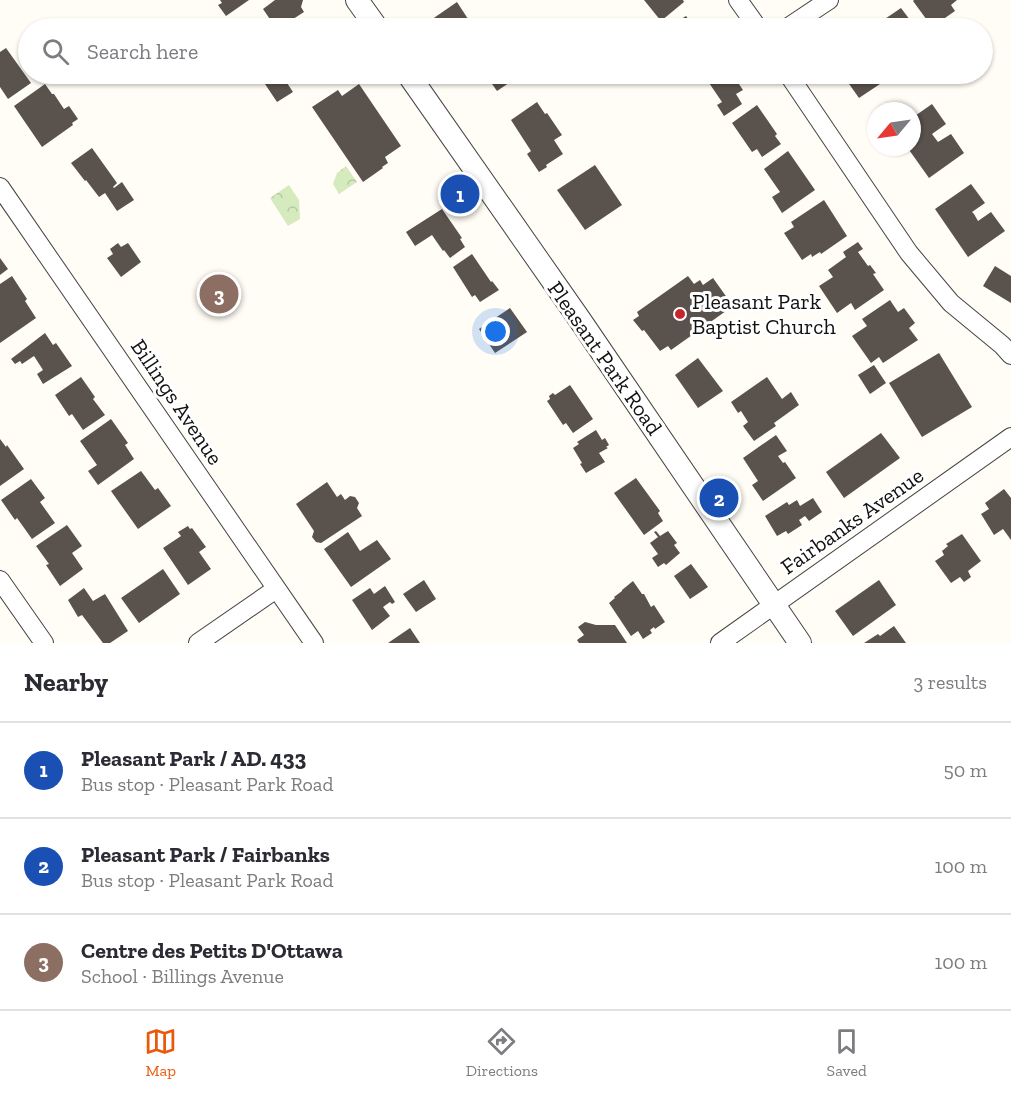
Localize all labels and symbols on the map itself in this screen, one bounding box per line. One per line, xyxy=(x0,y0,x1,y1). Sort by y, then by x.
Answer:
north arrow xyxy=(867,102,921,156)
pin: 1 xyxy=(440,172,480,216)
pin: 3 xyxy=(200,272,238,316)
street label: Pleasant Park Road xyxy=(542,276,668,440)
place label: Pleasant Park Baptist Church xyxy=(692,288,836,340)
marker: Pleasant Park Baptist Church xyxy=(673,307,687,321)
your location xyxy=(481,317,510,346)
street label: Billings Avenue xyxy=(125,334,229,470)
street label: Fairbanks Avenue xyxy=(775,462,929,580)
pin: 2 xyxy=(700,476,738,520)

